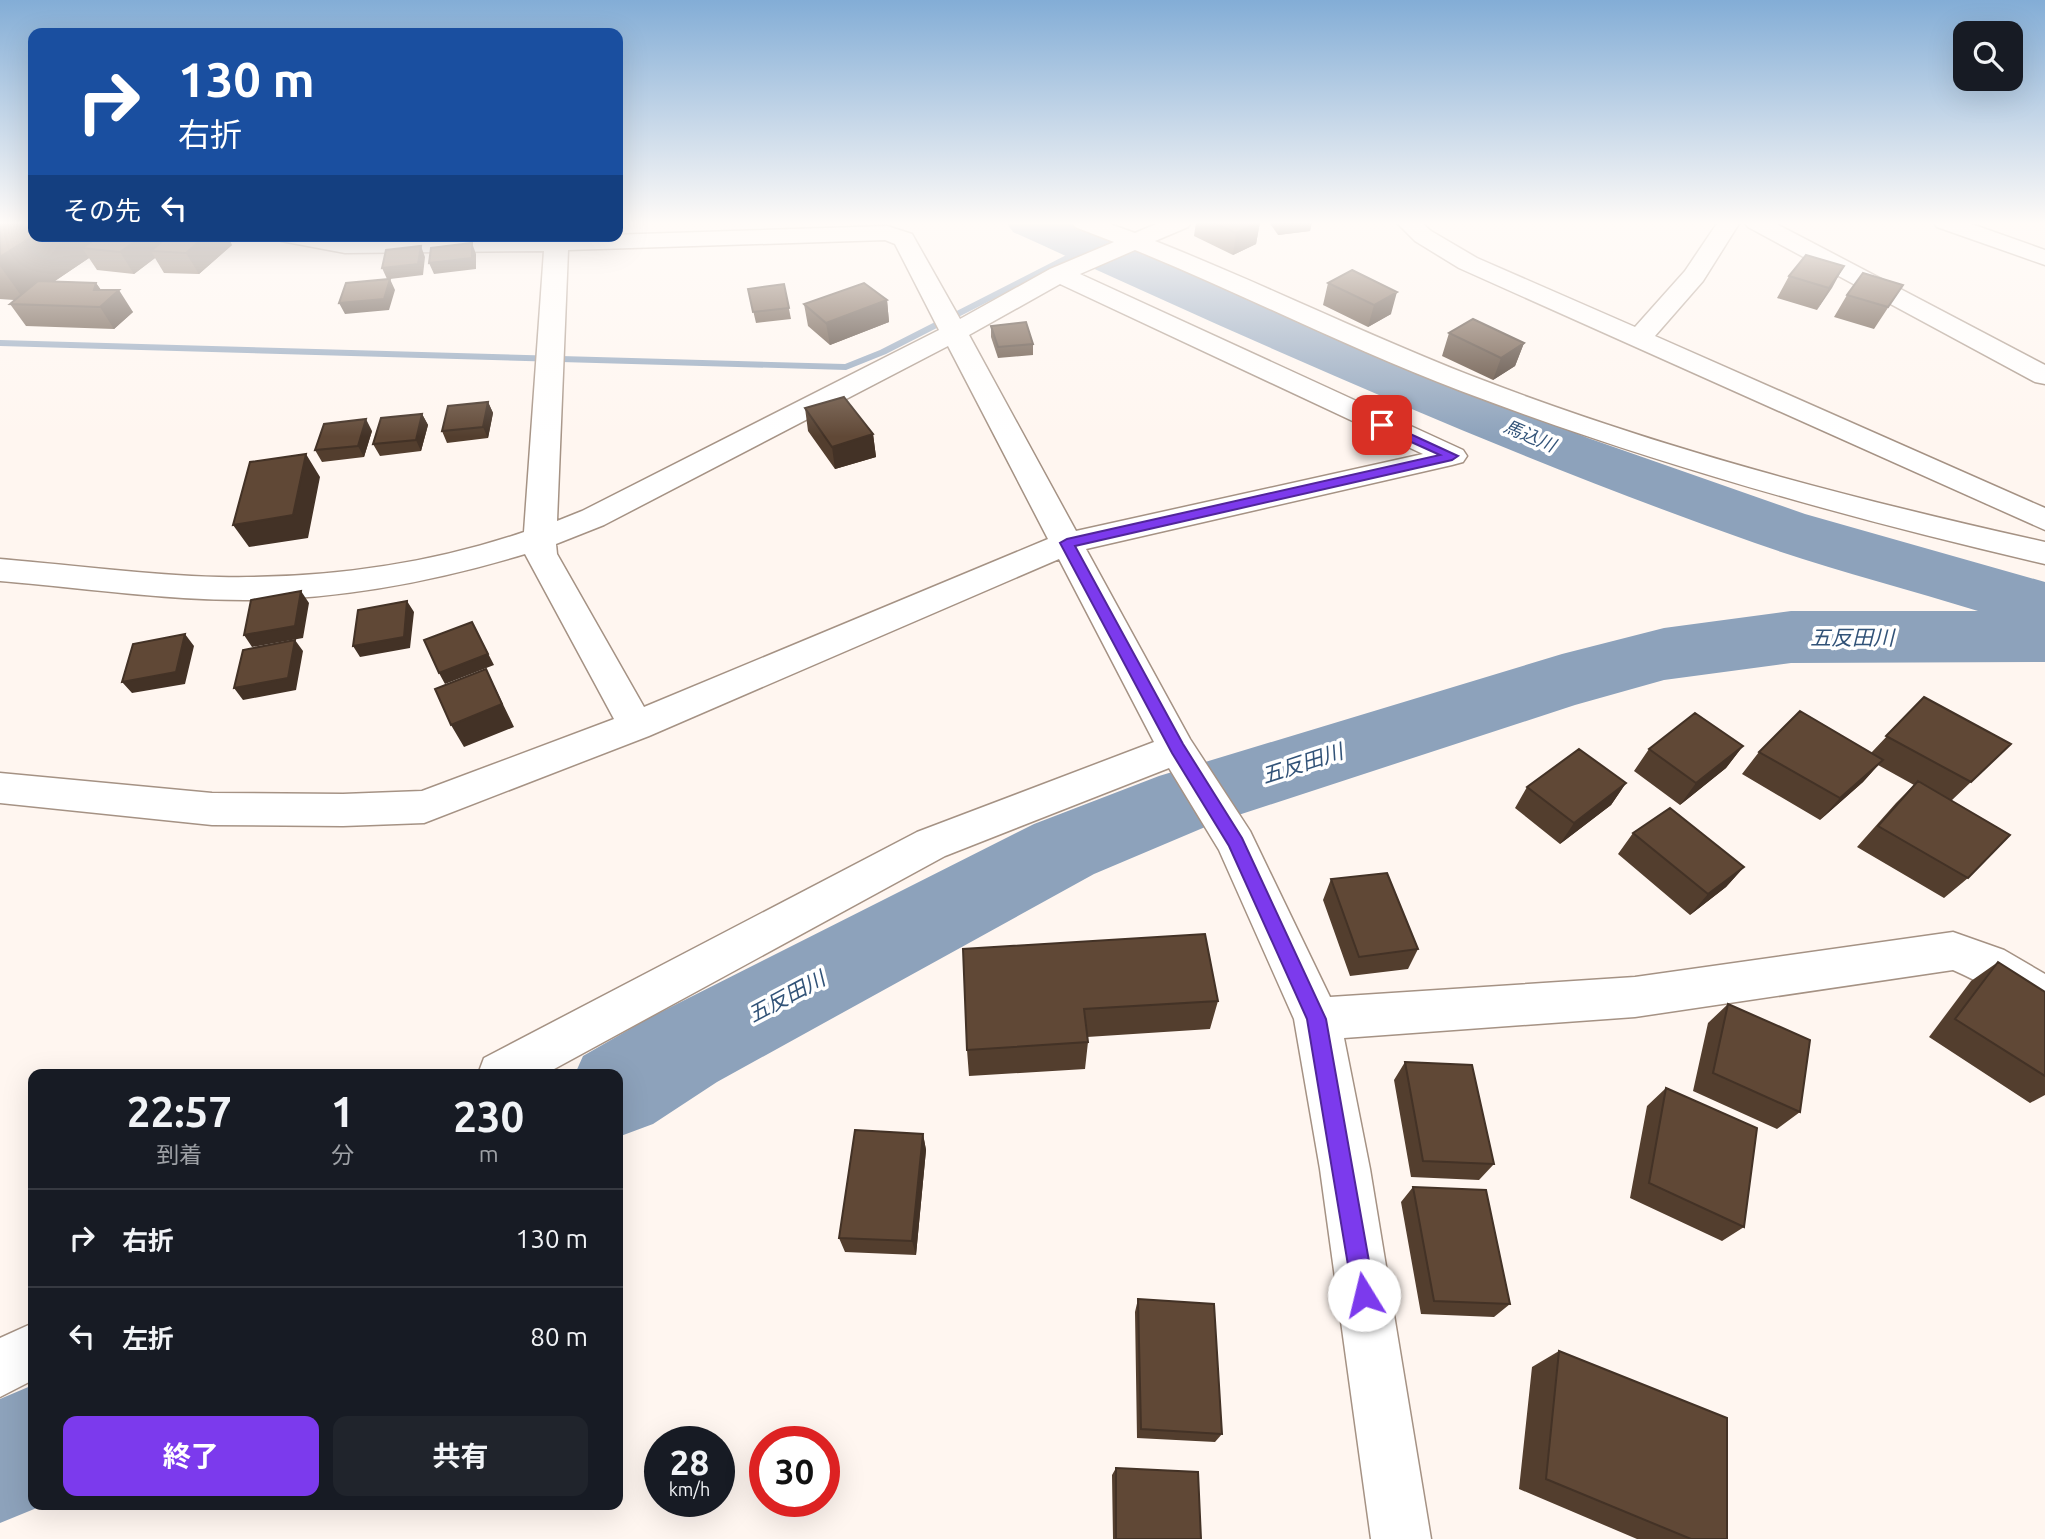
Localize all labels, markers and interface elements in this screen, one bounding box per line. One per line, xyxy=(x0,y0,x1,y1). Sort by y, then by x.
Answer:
map controls xyxy=(1953,21,2023,91)
button: search xyxy=(1953,21,2023,91)
text: 130 m xyxy=(178,51,315,106)
icon: right xyxy=(63,56,154,147)
text: 右折 xyxy=(178,116,242,152)
icon: left xyxy=(155,189,193,227)
text: その先 xyxy=(63,196,141,225)
pin xyxy=(1352,395,1412,455)
icon: arrive xyxy=(1363,406,1401,444)
water label: 馬込川 xyxy=(1501,415,1561,456)
water label: 五反田川 xyxy=(1810,625,1896,649)
water label: 五反田川 xyxy=(1258,738,1348,787)
water label: 五反田川 xyxy=(743,965,830,1026)
text: 22:57 xyxy=(127,1088,232,1135)
text: 1 xyxy=(331,1088,354,1135)
text: 230 xyxy=(453,1093,524,1140)
text: m xyxy=(479,1141,499,1166)
text: 到着 xyxy=(156,1142,202,1167)
text: 分 xyxy=(331,1142,354,1167)
icon: right xyxy=(63,1219,101,1257)
text: 130 m xyxy=(516,1224,588,1253)
text: 右折 xyxy=(122,1226,174,1255)
position arrow xyxy=(1327,1258,1401,1332)
icon: left xyxy=(63,1317,101,1355)
text: 80 m xyxy=(530,1322,588,1351)
text: 左折 xyxy=(122,1324,174,1353)
button: 終了 xyxy=(63,1416,319,1496)
button: 共有 xyxy=(333,1416,588,1496)
speed limit sign: 30 xyxy=(749,1426,840,1517)
text: 28 xyxy=(670,1442,709,1482)
text: km/h xyxy=(669,1479,710,1499)

